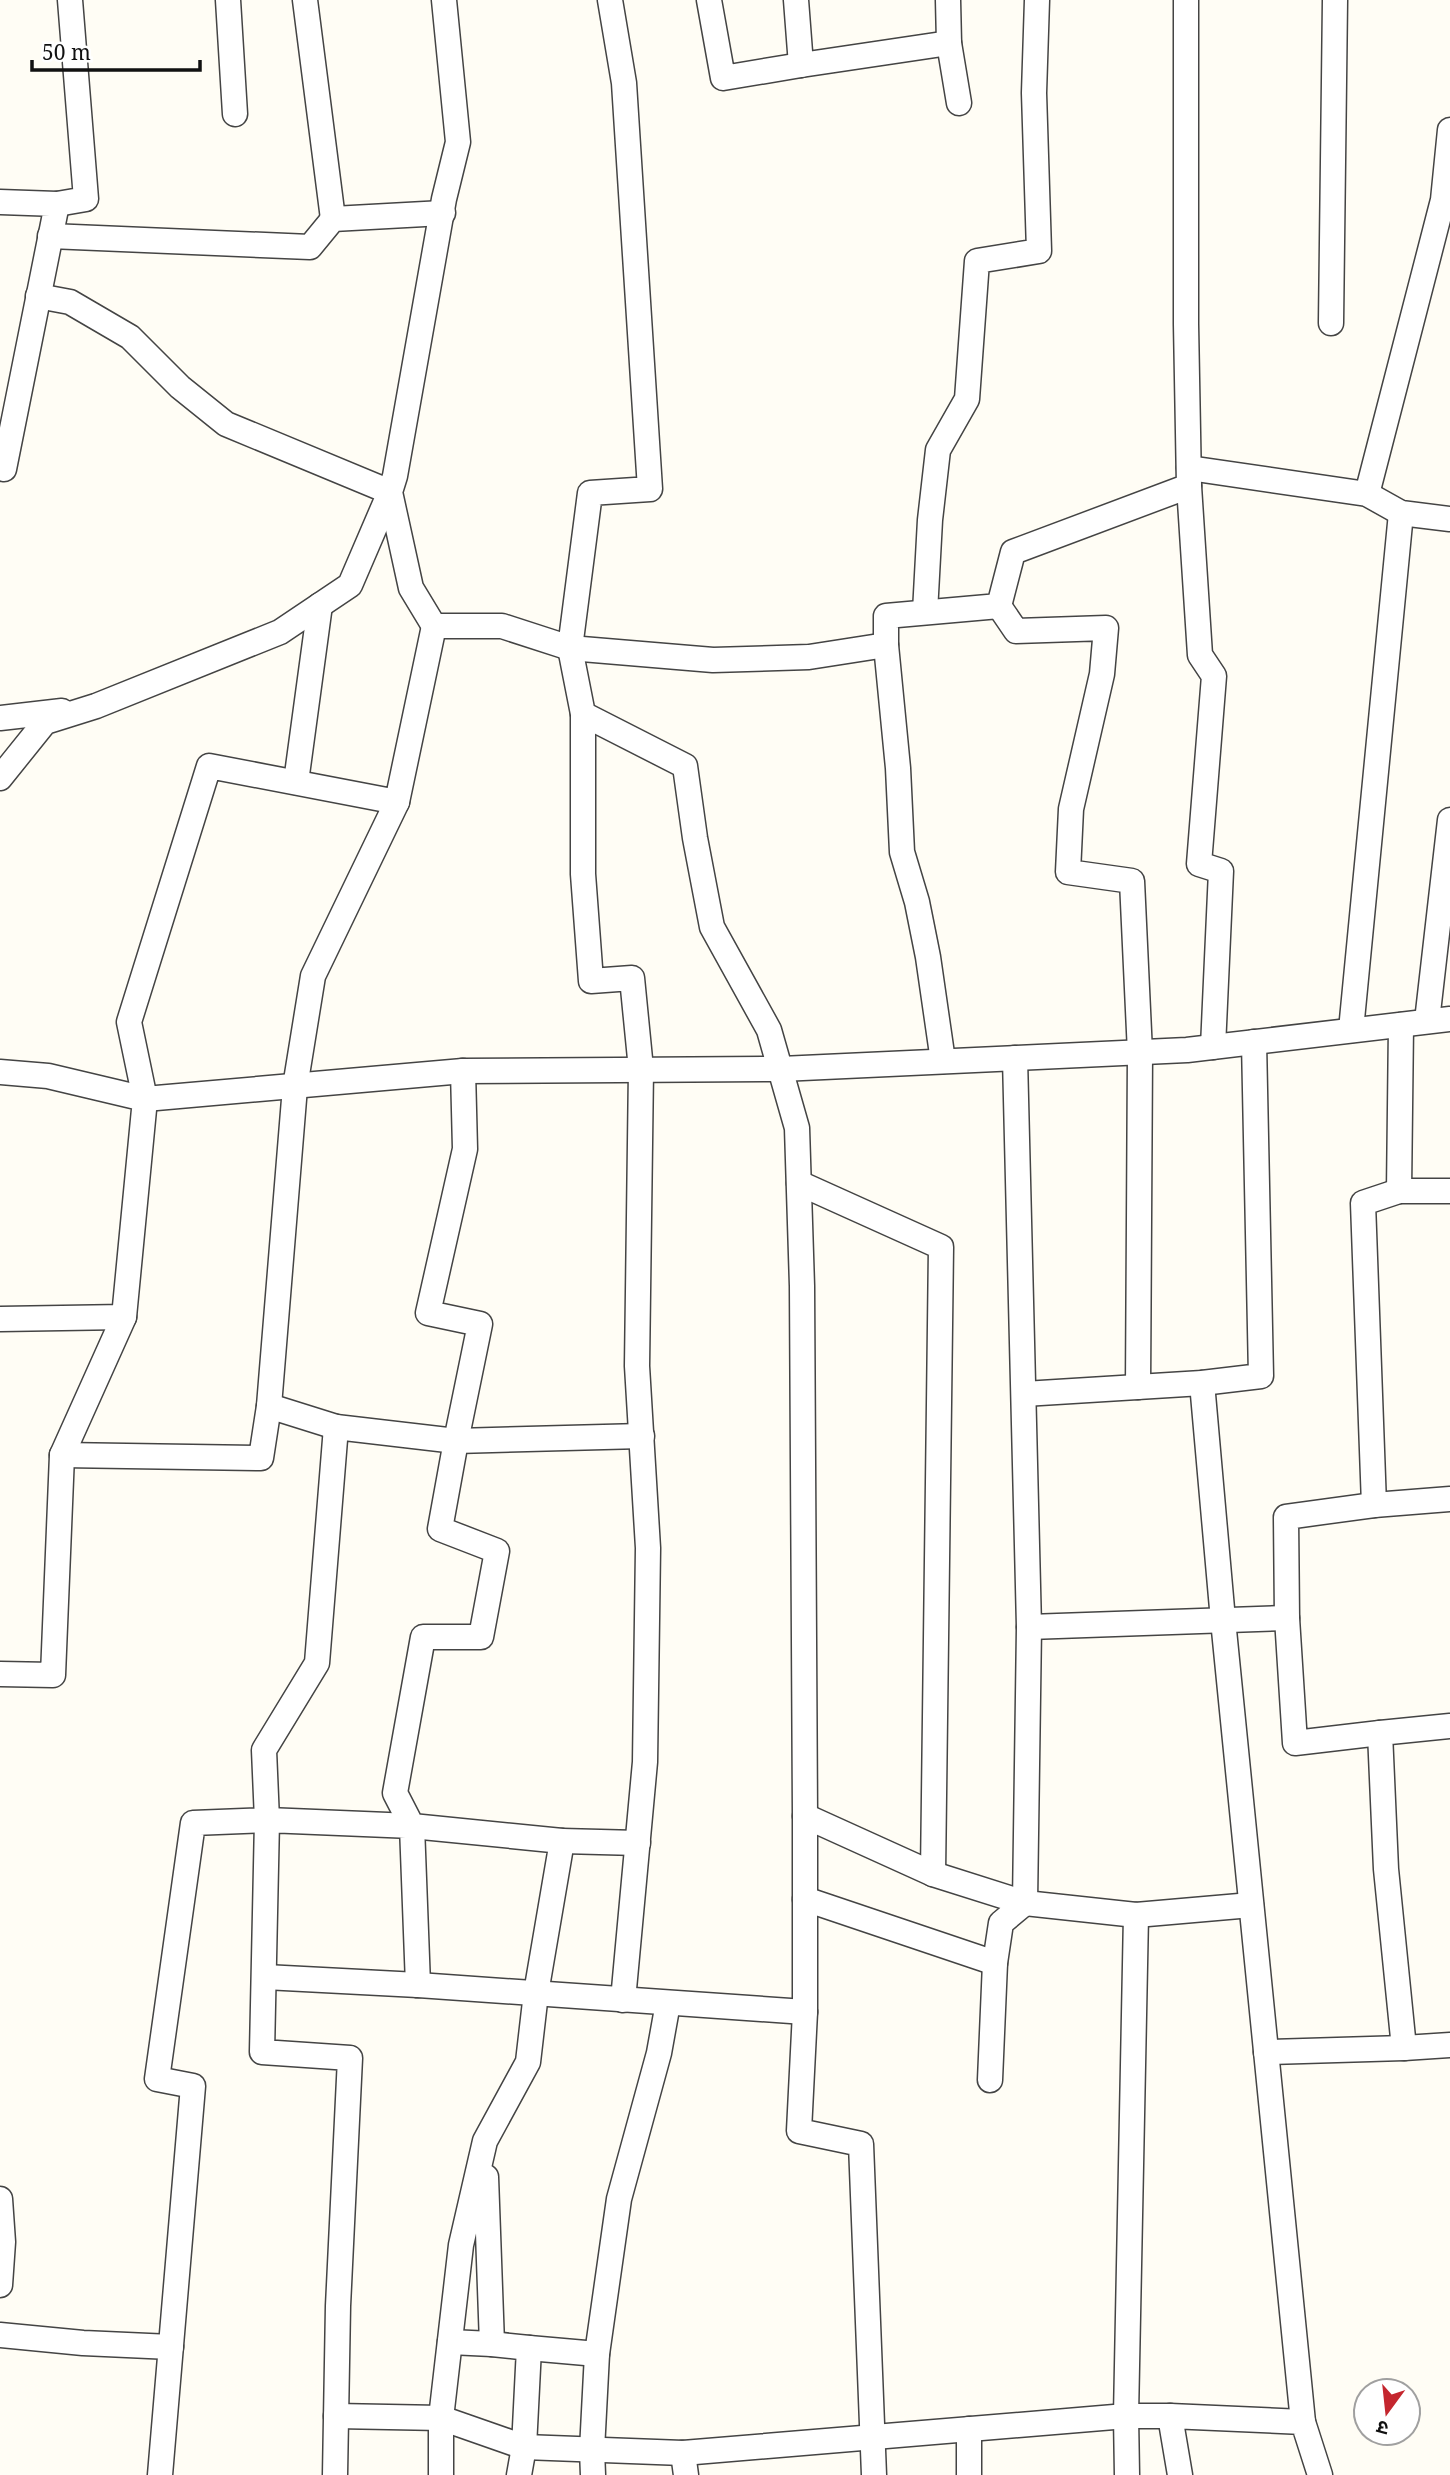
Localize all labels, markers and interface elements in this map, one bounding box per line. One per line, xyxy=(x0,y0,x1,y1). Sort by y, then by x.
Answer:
scale bar xyxy=(32,28,200,72)
text: 50 m xyxy=(42,38,91,66)
north arrow xyxy=(1352,2377,1422,2447)
text: उ xyxy=(1373,2414,1391,2442)

